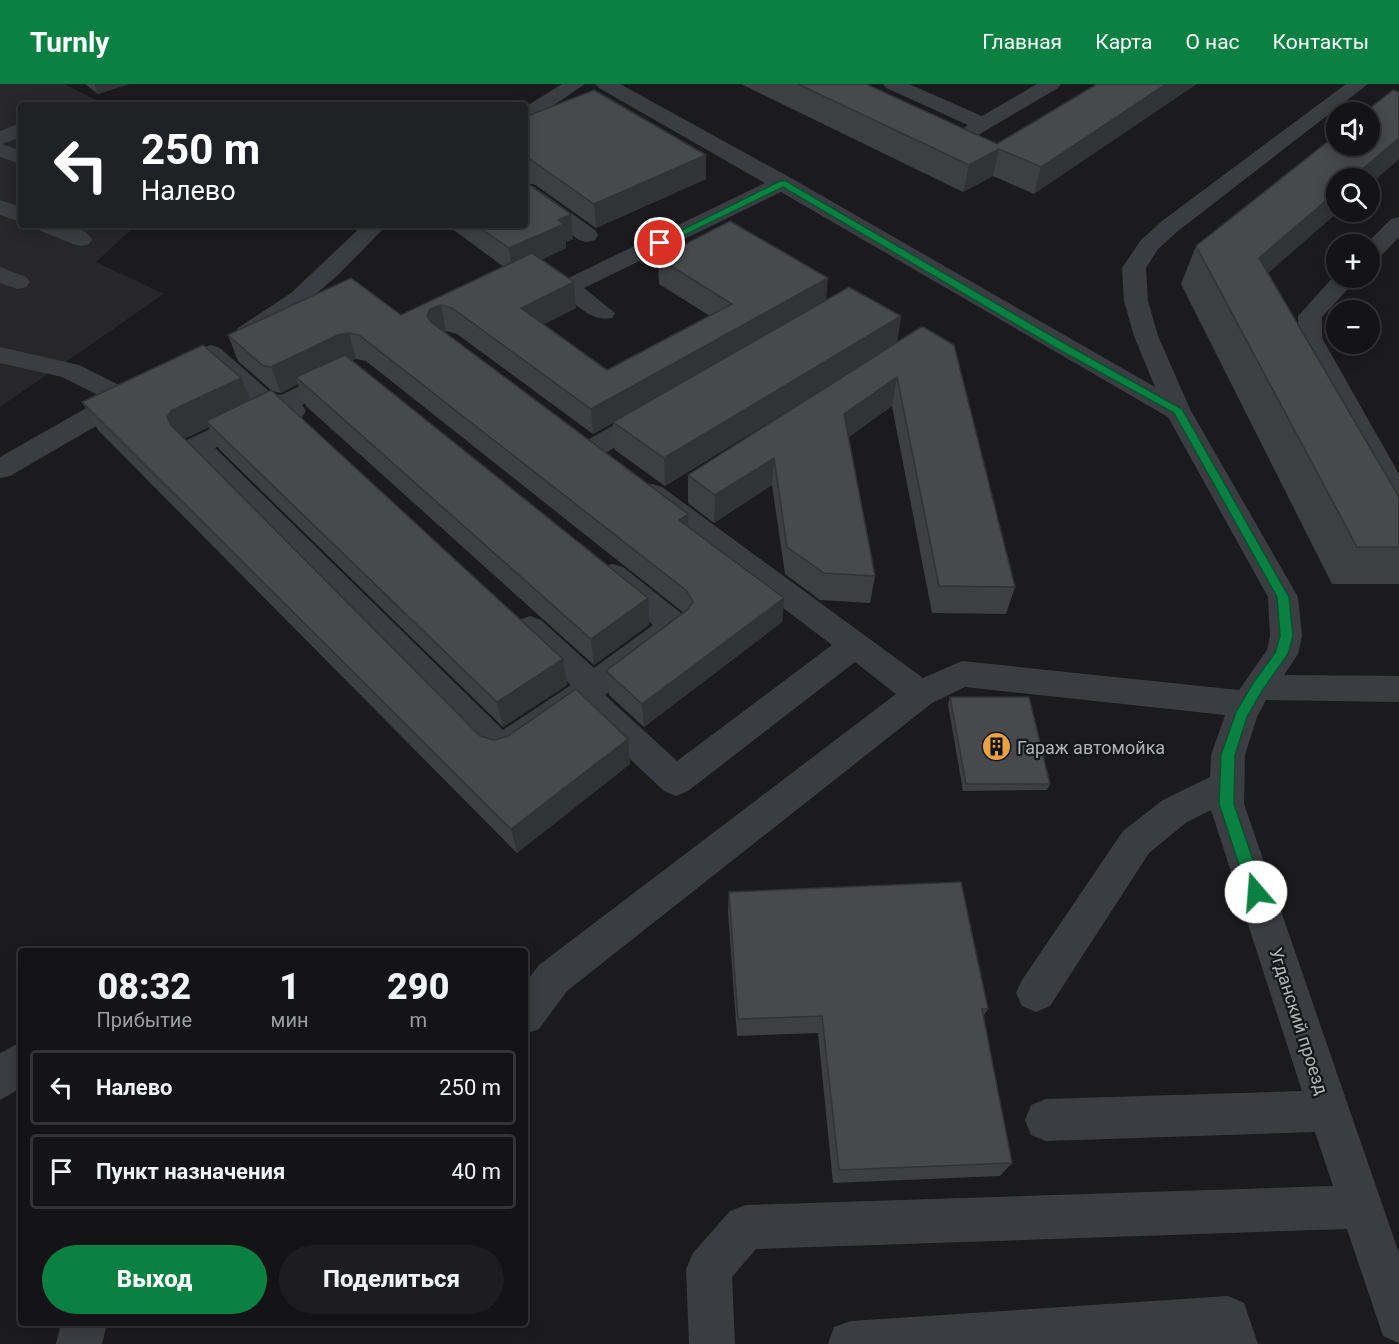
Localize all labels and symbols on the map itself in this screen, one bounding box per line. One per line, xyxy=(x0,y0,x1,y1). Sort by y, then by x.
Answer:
pin xyxy=(634,217,685,268)
building icon: Гараж автомойка xyxy=(980,731,1012,763)
place label: Гараж автомойка xyxy=(1017,737,1165,758)
position arrow xyxy=(1224,860,1288,924)
street label: Угданский проезд xyxy=(1265,945,1333,1097)

